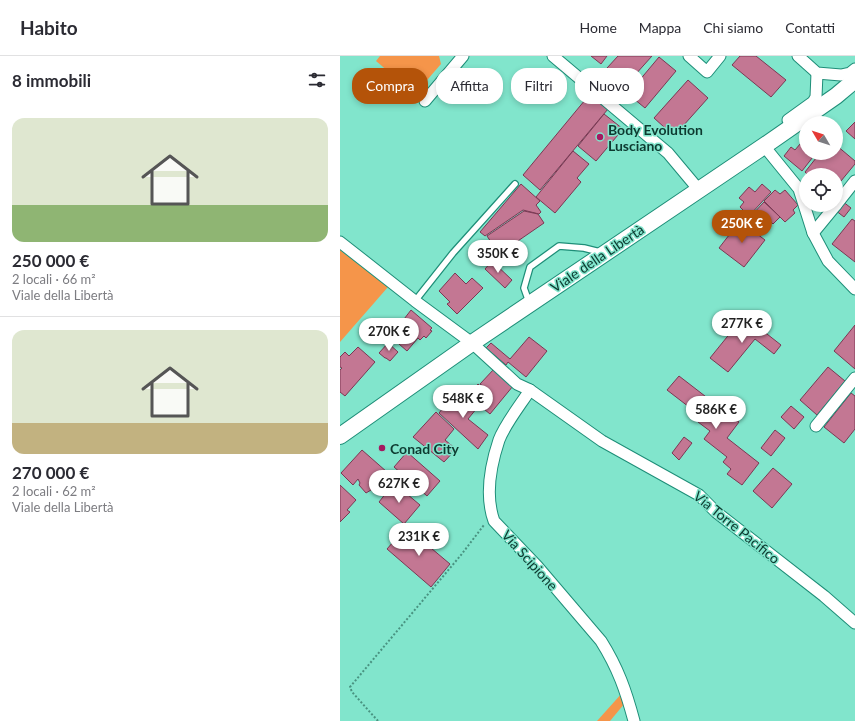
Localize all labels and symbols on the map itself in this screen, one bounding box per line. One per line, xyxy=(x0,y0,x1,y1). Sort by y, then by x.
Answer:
north arrow xyxy=(799,116,843,160)
place label: Body Evolution Lusciano xyxy=(608,121,703,154)
marker: Body Evolution Lusciano xyxy=(595,132,605,142)
pin: 250K € xyxy=(709,210,775,244)
street label: Viale della Libertà xyxy=(547,220,647,296)
pin: 350K € xyxy=(465,240,531,274)
pin: 277K € xyxy=(709,310,775,344)
pin: 270K € xyxy=(356,318,422,352)
pin: 548K € xyxy=(430,385,496,419)
pin: 586K € xyxy=(683,396,749,430)
place label: Conad City xyxy=(390,440,460,457)
marker: Conad City xyxy=(377,443,387,453)
pin: 627K € xyxy=(366,470,432,504)
street label: Via Torre Pacifico xyxy=(690,487,784,567)
pin: 231K € xyxy=(386,523,452,557)
street label: Via Scipione xyxy=(498,526,562,594)

